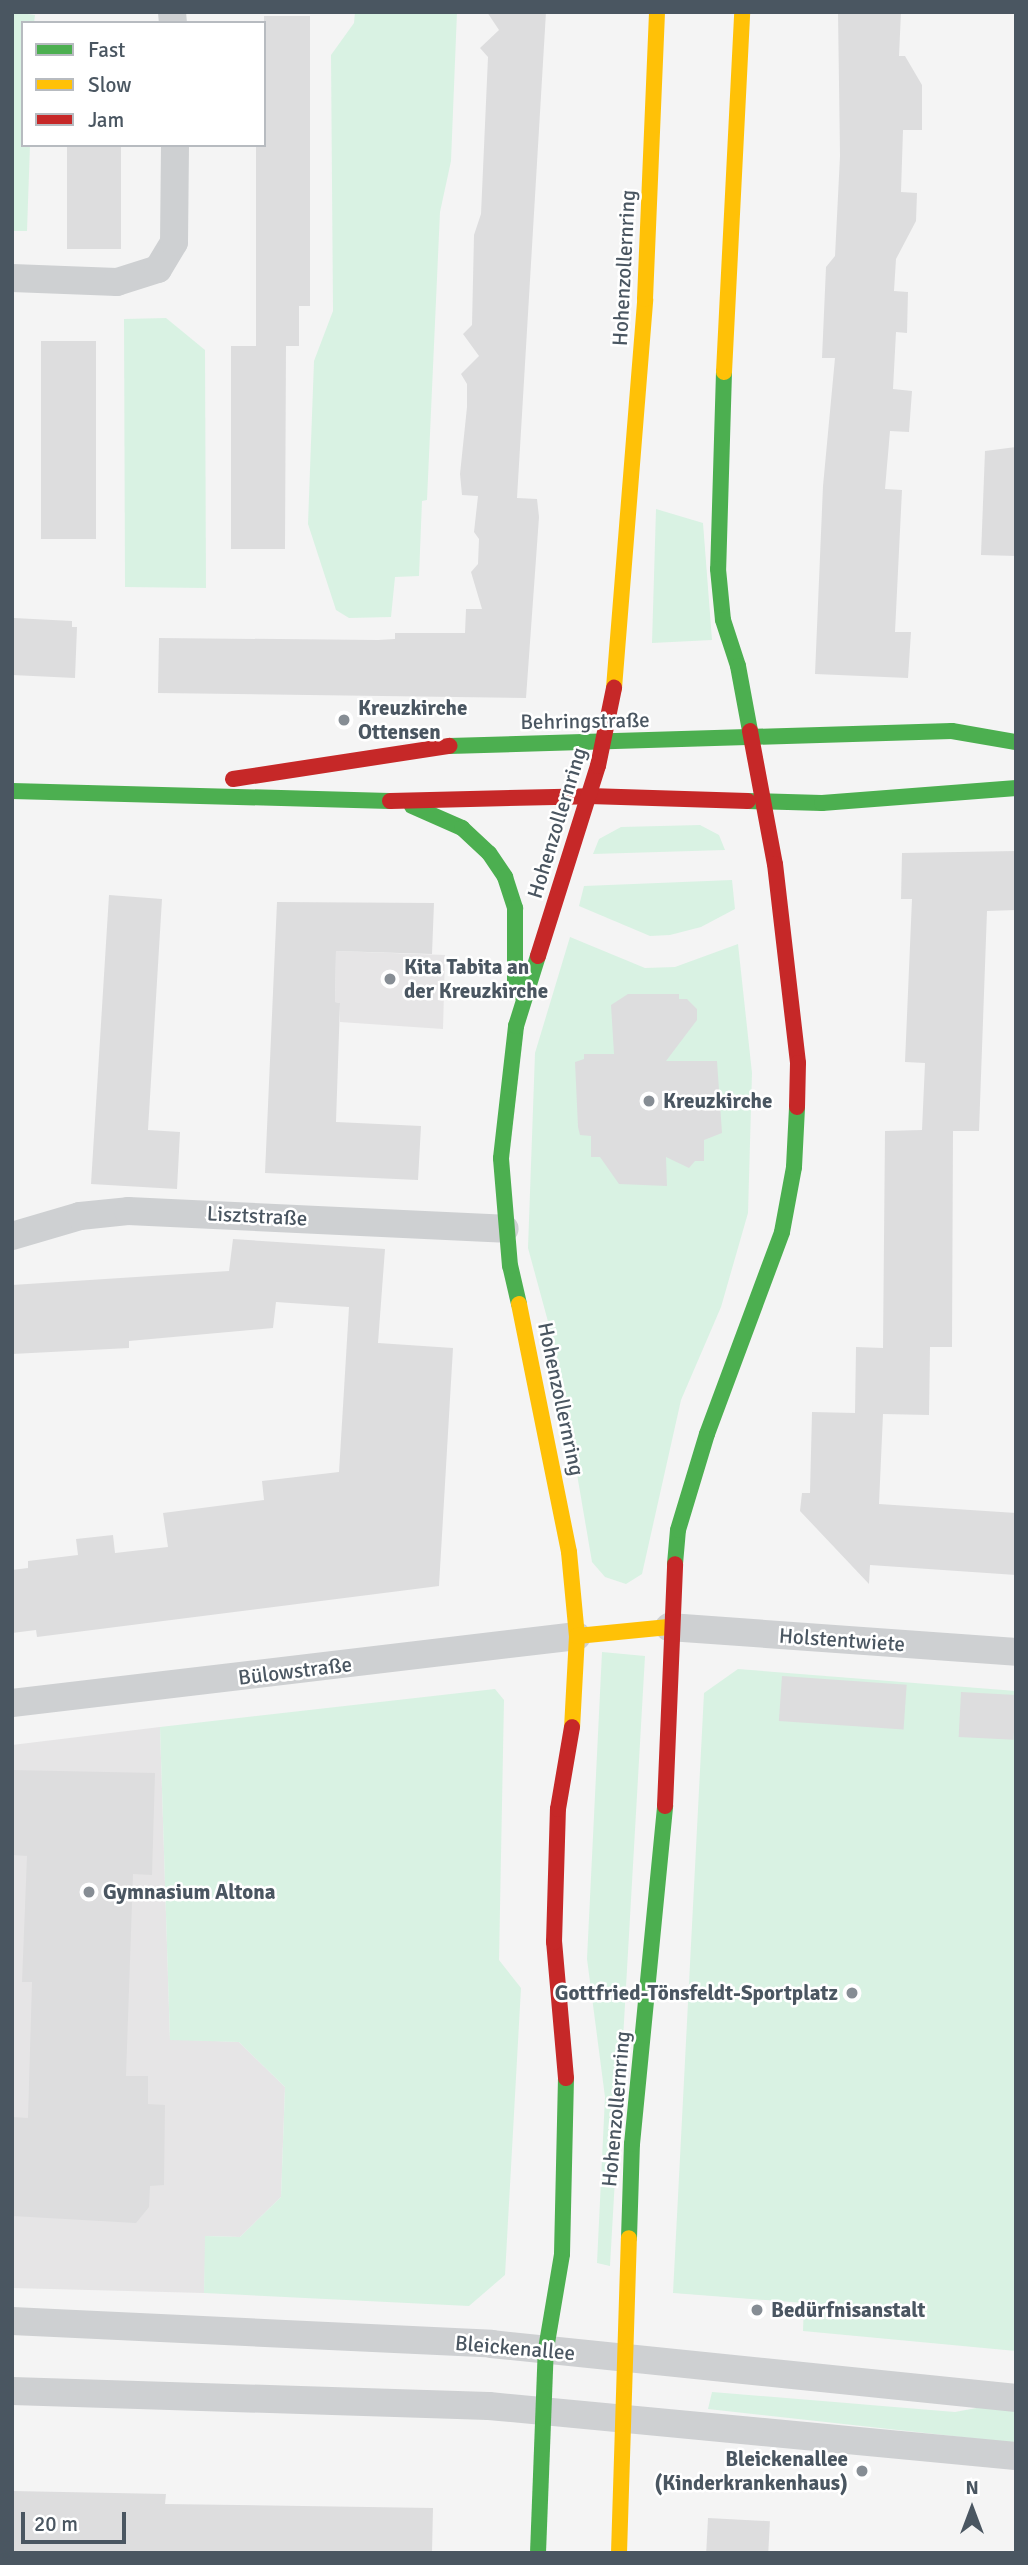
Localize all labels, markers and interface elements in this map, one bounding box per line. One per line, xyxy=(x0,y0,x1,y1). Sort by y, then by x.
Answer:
legend xyxy=(21,21,266,147)
text: Fast xyxy=(88,37,125,63)
text: Slow xyxy=(88,72,132,98)
text: Jam xyxy=(88,107,124,133)
street label: Hohenzollernring xyxy=(607,189,641,347)
place label: Kreuzkirche Ottensen xyxy=(358,695,467,745)
street label: Behringstraße xyxy=(520,707,650,735)
marker: Kreuzkirche Ottensen xyxy=(336,712,352,728)
street label: Hohenzollernring xyxy=(522,745,592,901)
place label: Kita Tabita an der Kreuzkirche xyxy=(404,954,548,1004)
marker: Kita Tabita an der Kreuzkirche xyxy=(382,971,398,987)
place label: Kreuzkirche xyxy=(663,1088,772,1114)
marker: Kreuzkirche xyxy=(641,1093,657,1109)
street label: Lisztstraße xyxy=(206,1201,308,1231)
street label: Hohenzollernring xyxy=(532,1320,590,1478)
street label: Holstentwiete xyxy=(778,1623,906,1657)
street label: Bülowstraße xyxy=(237,1652,353,1690)
place label: Gymnasium Altona xyxy=(103,1879,275,1905)
marker: Gymnasium Altona xyxy=(81,1884,97,1900)
place label: Gottfried-Tönsfeldt-Sportplatz xyxy=(555,1980,838,2006)
marker: Gottfried-Tönsfeldt-Sportplatz xyxy=(844,1985,860,2001)
street label: Hohenzollernring xyxy=(597,2030,635,2188)
place label: Bedürfnisanstalt xyxy=(771,2297,925,2323)
marker: Bedürfnisanstalt xyxy=(749,2302,765,2318)
street label: Bleickenallee xyxy=(454,2330,576,2366)
place label: Bleickenallee (Kinderkrankenhaus) xyxy=(654,2446,848,2496)
marker: Bleickenallee (Kinderkrankenhaus) xyxy=(854,2463,870,2479)
north arrow xyxy=(937,2474,1007,2544)
text: N xyxy=(965,2476,979,2500)
scale bar xyxy=(24,2498,130,2542)
text: 20 m xyxy=(34,2511,78,2537)

